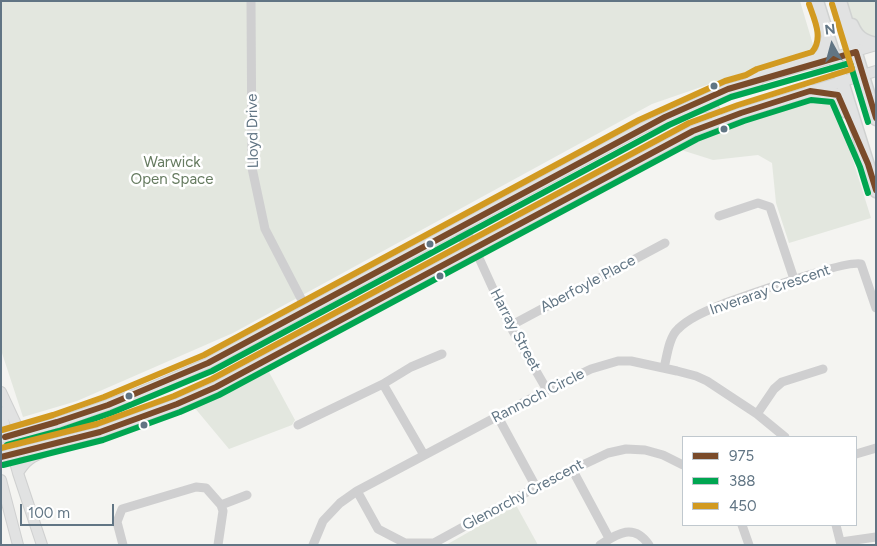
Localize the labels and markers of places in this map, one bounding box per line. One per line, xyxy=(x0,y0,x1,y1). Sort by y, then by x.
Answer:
unlabelled marker xyxy=(709,81,719,91)
unlabelled marker xyxy=(719,124,729,134)
unlabelled marker xyxy=(425,239,435,249)
unlabelled marker xyxy=(435,271,445,281)
unlabelled marker xyxy=(124,391,134,401)
unlabelled marker xyxy=(139,420,149,430)

